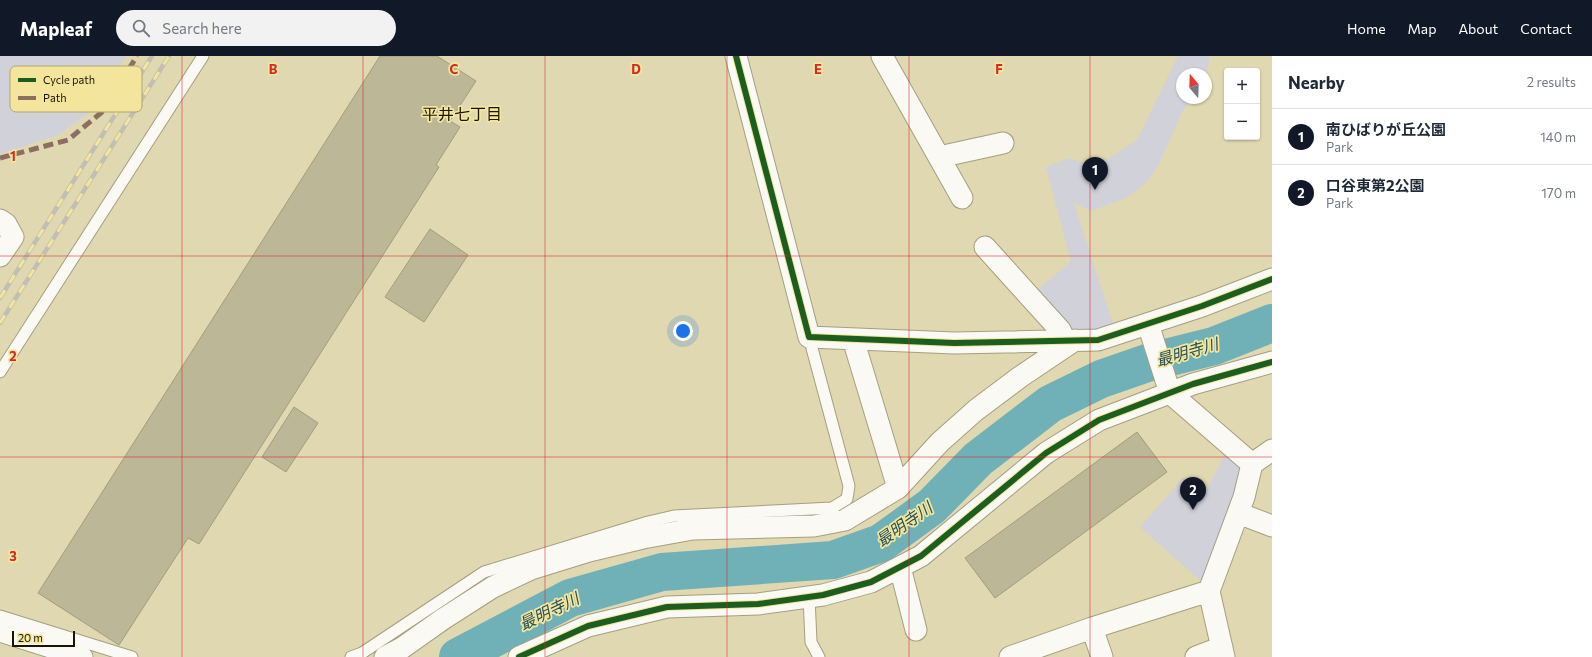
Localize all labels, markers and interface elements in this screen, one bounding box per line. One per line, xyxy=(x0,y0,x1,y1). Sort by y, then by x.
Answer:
search box xyxy=(116,10,396,46)
text: Mapleaf xyxy=(20,17,92,40)
icon: search xyxy=(130,17,152,39)
text: Search here xyxy=(162,19,242,37)
text: Home xyxy=(1347,20,1386,37)
text: Map xyxy=(1408,20,1436,37)
text: About xyxy=(1458,20,1498,37)
text: Contact xyxy=(1520,20,1572,37)
text: B xyxy=(269,61,278,77)
text: C xyxy=(450,61,459,77)
text: D xyxy=(631,61,641,77)
text: E xyxy=(814,61,822,77)
text: F xyxy=(995,61,1003,77)
legend xyxy=(10,66,142,112)
north arrow xyxy=(1176,68,1212,104)
map controls xyxy=(1224,68,1260,140)
button: + xyxy=(1224,68,1260,104)
text: Nearby xyxy=(1288,72,1345,93)
text: Cycle path xyxy=(43,73,95,86)
text: 2 results xyxy=(1527,74,1576,90)
text: Path xyxy=(43,91,66,104)
district label: 平井七丁目 xyxy=(422,104,502,123)
button: − xyxy=(1224,104,1260,140)
text: 南ひばりが丘公園 xyxy=(1326,120,1446,138)
text: 1 xyxy=(1298,129,1304,145)
text: 140 m xyxy=(1540,129,1576,145)
text: Park xyxy=(1326,139,1353,155)
text: 1 xyxy=(10,148,16,164)
pin: 1 xyxy=(1082,157,1108,190)
text: 口谷東第2公園 xyxy=(1326,176,1425,194)
text: 2 xyxy=(1297,185,1305,201)
text: 170 m xyxy=(1541,185,1576,201)
text: Park xyxy=(1326,195,1353,211)
your location xyxy=(673,321,693,341)
water label: 最明寺川 xyxy=(1153,333,1222,369)
text: 2 xyxy=(9,348,17,364)
pin: 2 xyxy=(1180,477,1206,510)
water label: 最明寺川 xyxy=(872,496,937,550)
text: 3 xyxy=(9,548,17,564)
water label: 最明寺川 xyxy=(516,587,583,633)
scale bar xyxy=(12,629,75,648)
text: 20 m xyxy=(18,631,43,644)

